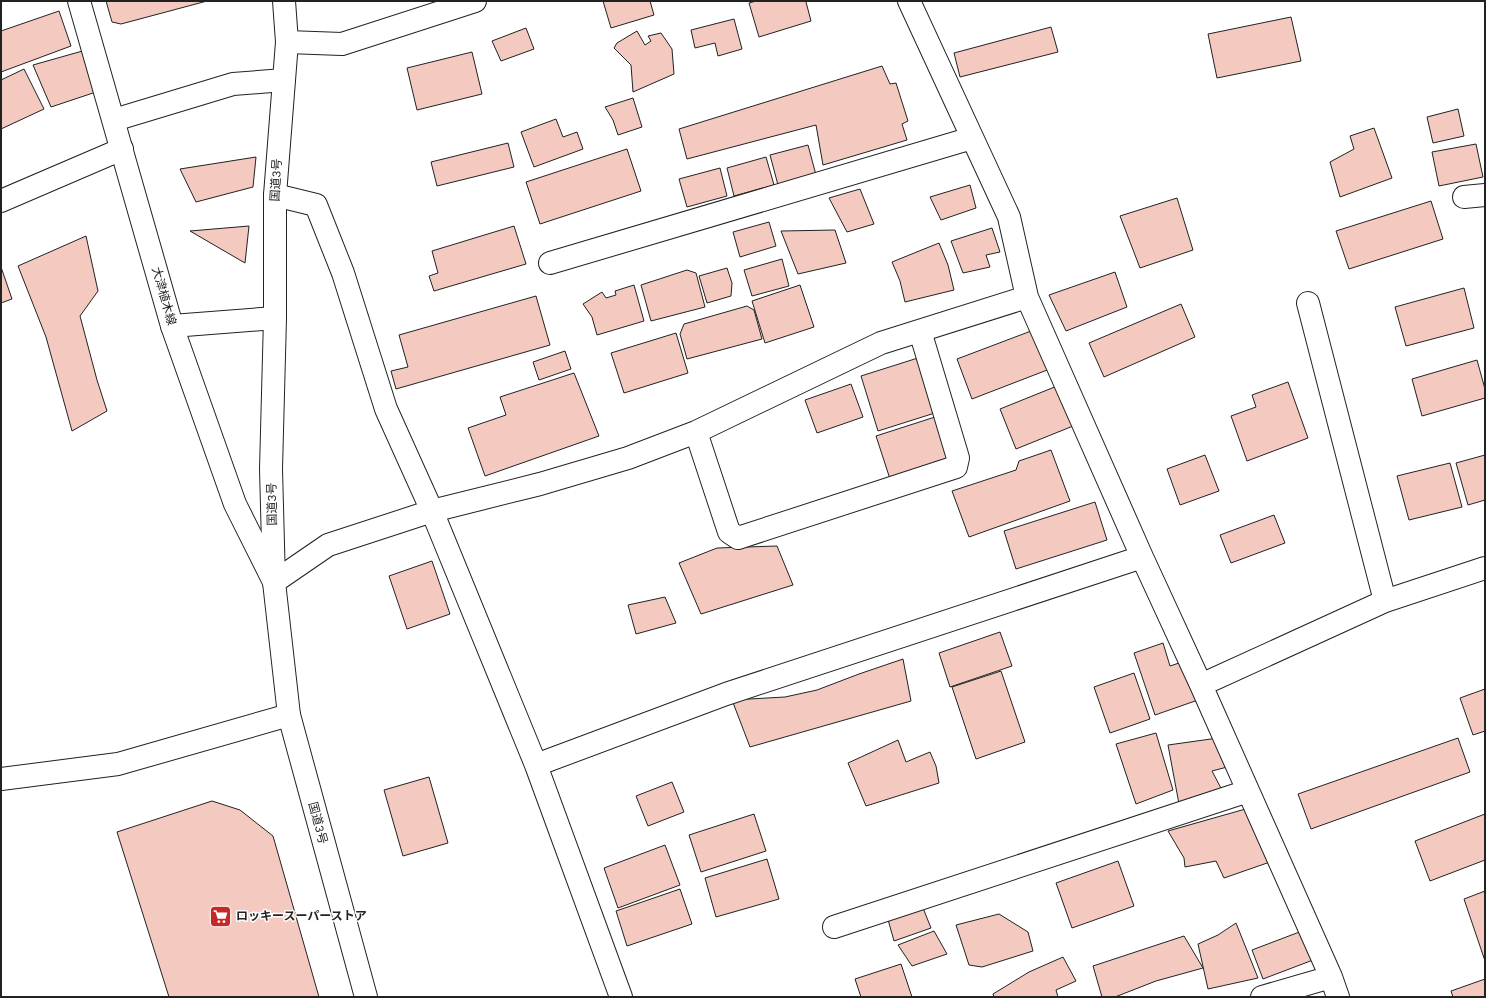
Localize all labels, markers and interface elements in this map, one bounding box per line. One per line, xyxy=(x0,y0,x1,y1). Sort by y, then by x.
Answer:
street label: 国道3号 xyxy=(268,158,284,202)
street label: 大津植木線 xyxy=(149,265,179,327)
street label: 国道3号 xyxy=(265,482,279,526)
street label: 国道3号 xyxy=(306,800,330,846)
supermarket icon: ロッキースーパーストア xyxy=(207,903,233,929)
place label: ロッキースーパーストア xyxy=(236,909,367,923)

